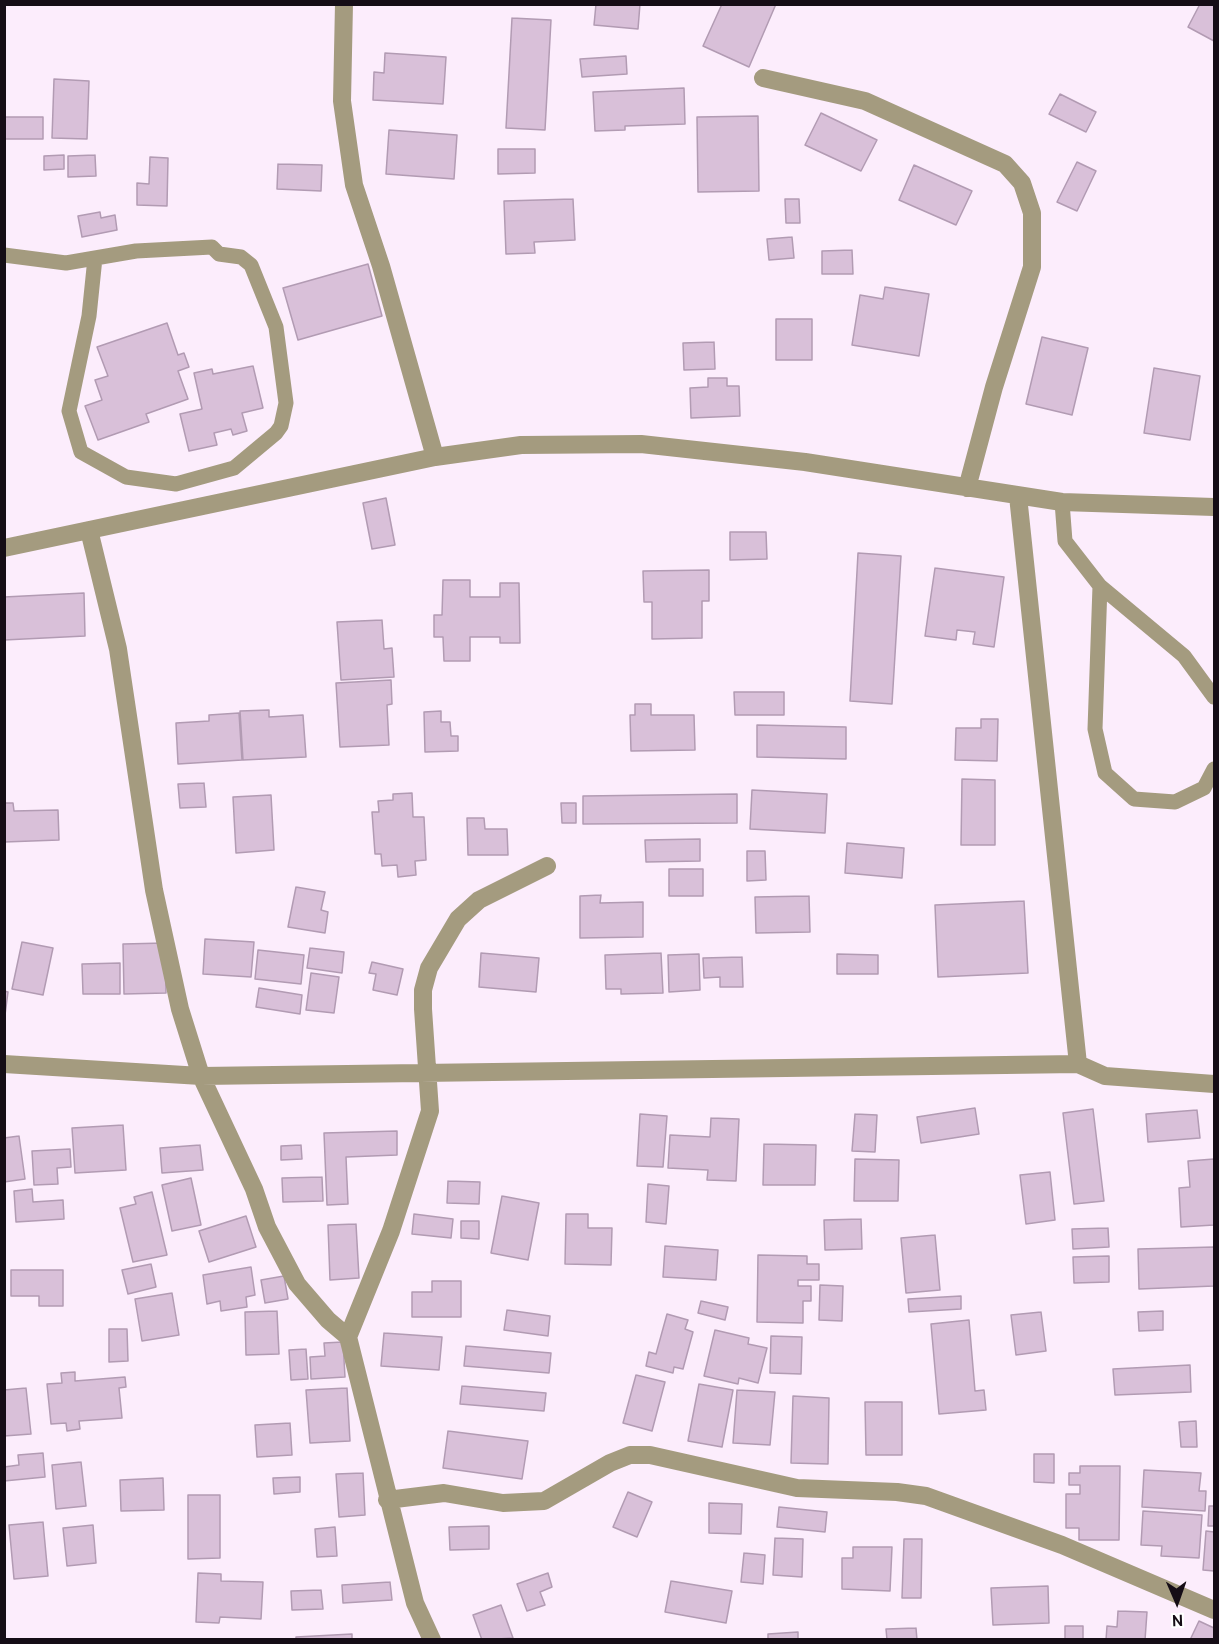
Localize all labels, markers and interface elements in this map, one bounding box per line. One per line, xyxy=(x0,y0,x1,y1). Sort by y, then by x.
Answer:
north arrow xyxy=(1147,1572,1207,1632)
text: N xyxy=(1172,1611,1184,1630)

